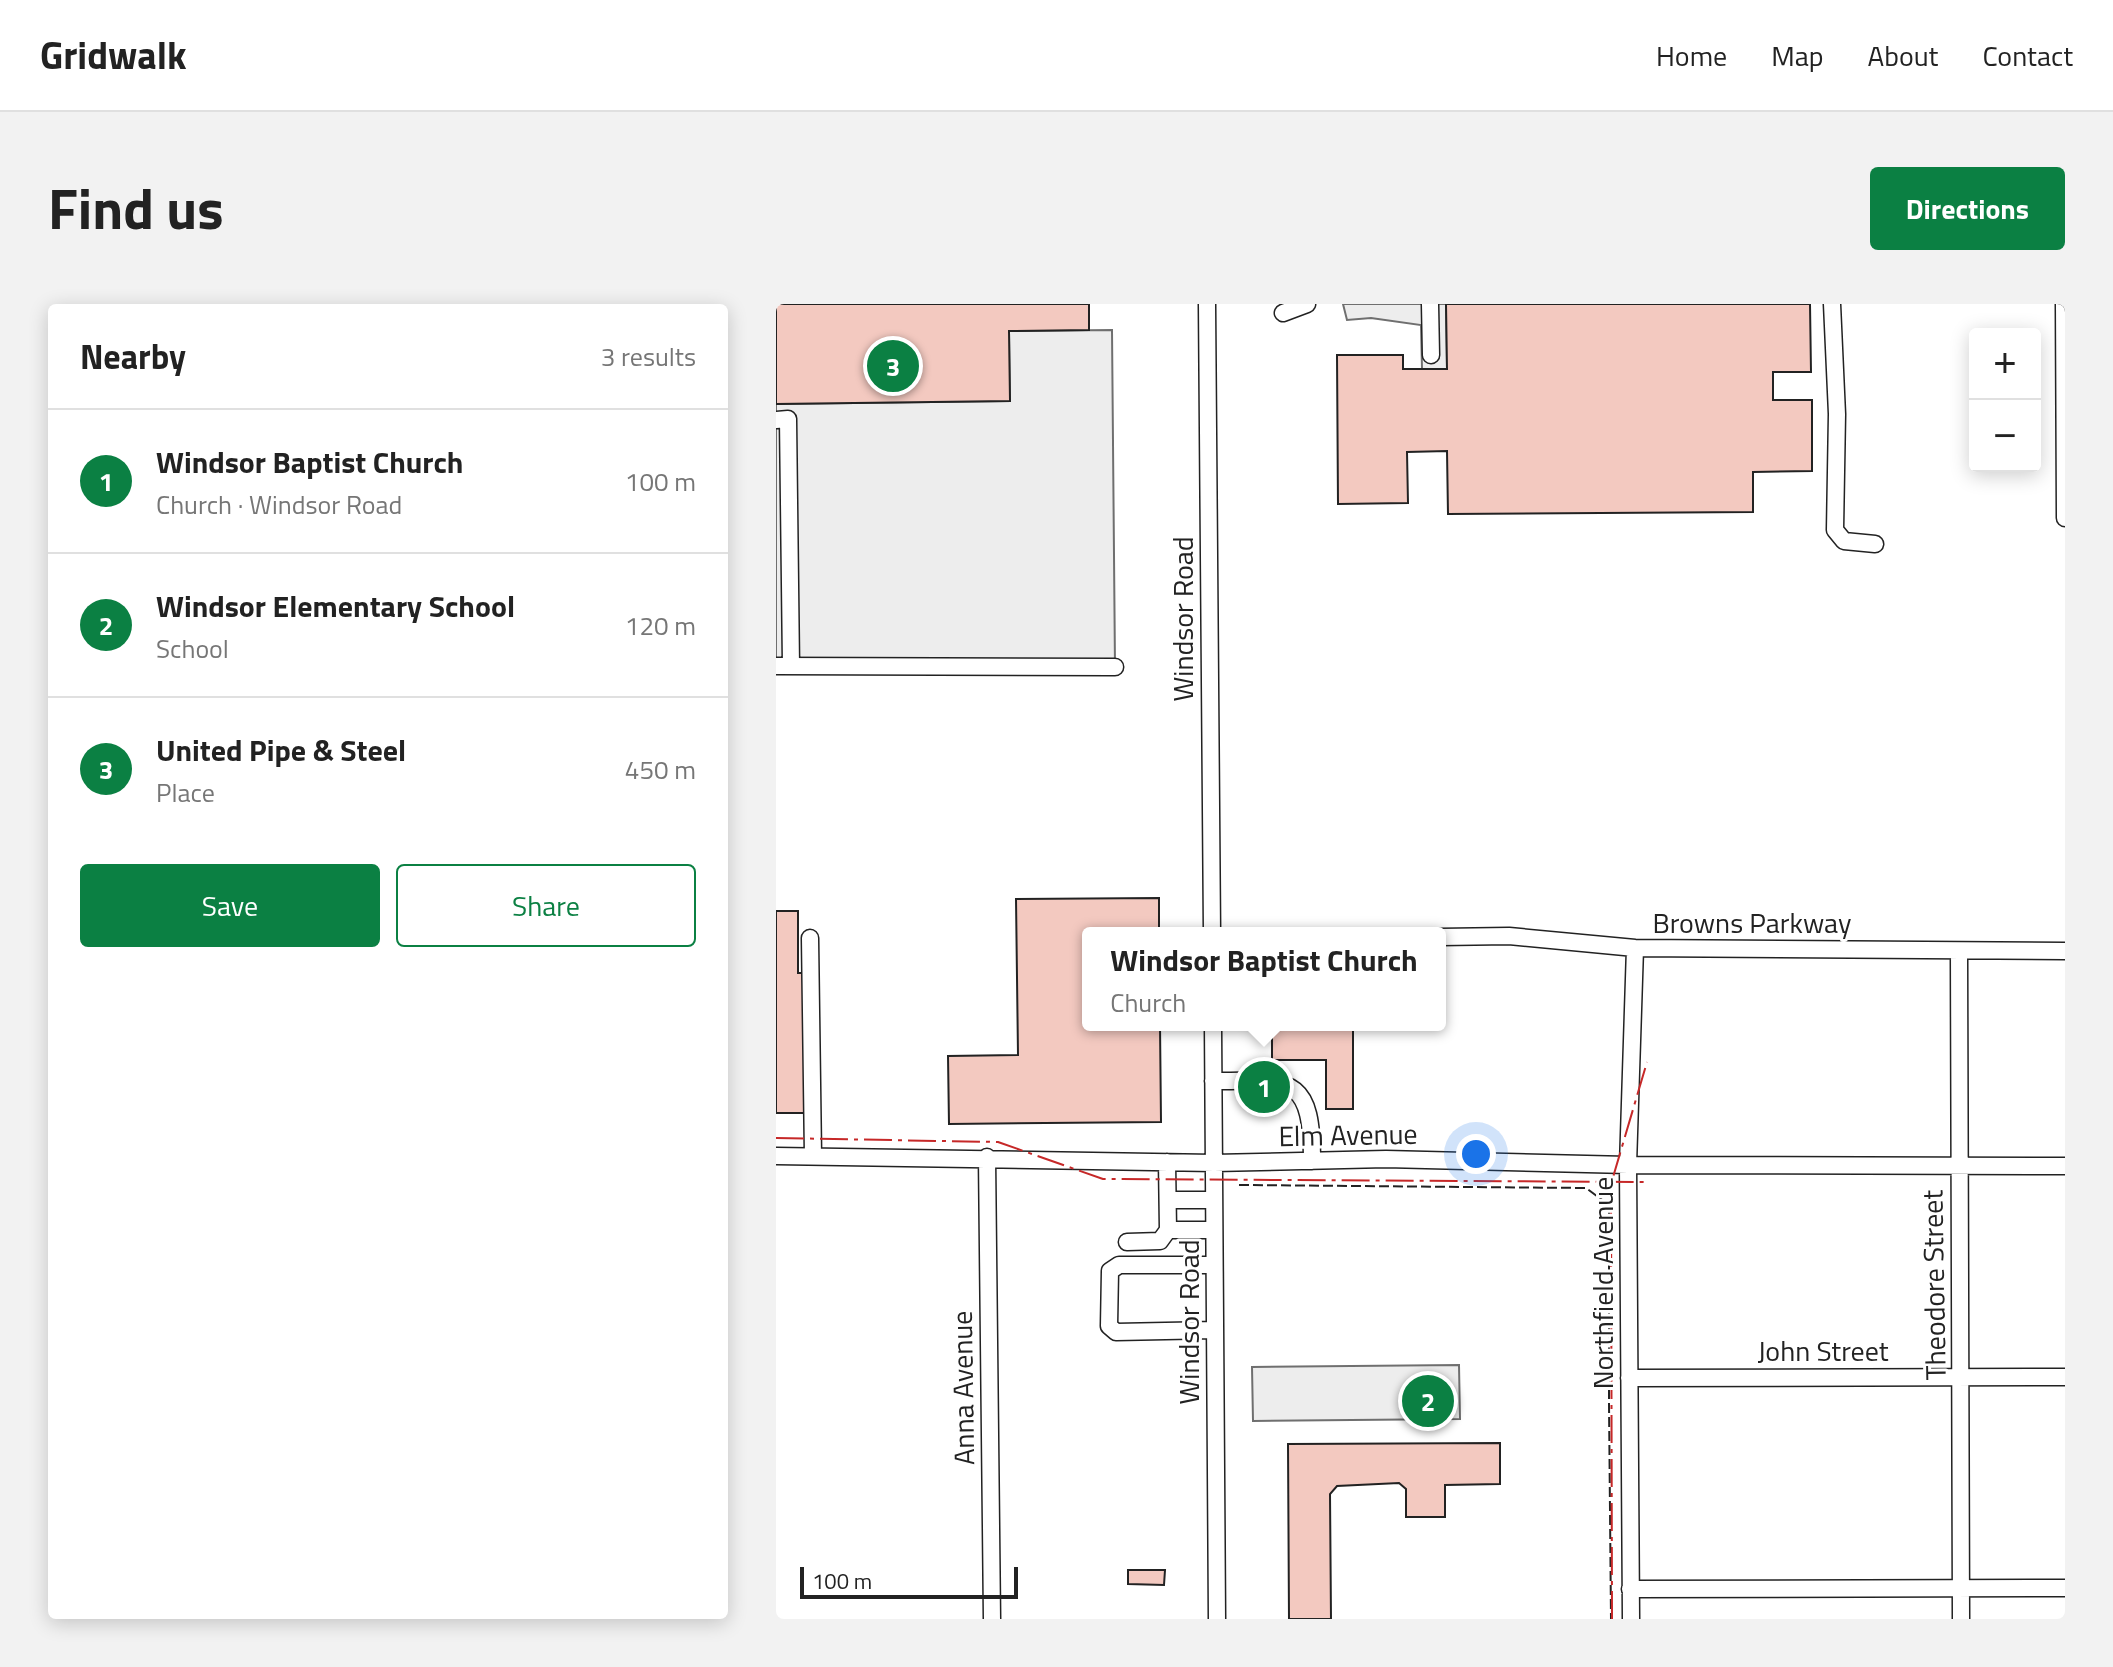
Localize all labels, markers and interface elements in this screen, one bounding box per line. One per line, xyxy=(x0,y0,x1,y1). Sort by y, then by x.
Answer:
text: Gridwalk xyxy=(40,26,187,84)
text: Home xyxy=(1656,34,1727,77)
text: Map xyxy=(1771,34,1824,77)
text: About xyxy=(1868,34,1938,77)
text: Contact xyxy=(1982,34,2073,77)
text: Find us xyxy=(48,166,224,251)
button: Directions xyxy=(1870,167,2065,250)
map controls xyxy=(1969,328,2041,472)
button: + xyxy=(1969,328,2041,400)
text: Nearby xyxy=(80,330,186,382)
pin: 3 xyxy=(867,336,919,396)
text: 3 results xyxy=(601,337,696,376)
button: − xyxy=(1969,400,2041,472)
text: Windsor Baptist Church xyxy=(156,439,463,485)
text: 1 xyxy=(99,462,113,501)
text: 100 m xyxy=(625,462,696,501)
text: Church · Windsor Road xyxy=(156,485,402,524)
street label: Windsor Road xyxy=(1161,536,1204,702)
text: Windsor Elementary School xyxy=(156,583,515,629)
text: 2 xyxy=(99,606,113,645)
text: 120 m xyxy=(625,606,696,645)
text: School xyxy=(156,629,229,668)
text: United Pipe & Steel xyxy=(156,727,406,773)
text: 3 xyxy=(99,750,113,789)
text: 450 m xyxy=(625,750,696,789)
text: Place xyxy=(156,773,215,812)
button: Save xyxy=(80,864,380,947)
button: Share xyxy=(396,864,696,947)
street label: Browns Parkway xyxy=(1652,901,1852,944)
popup xyxy=(1082,927,1446,1031)
text: Windsor Baptist Church xyxy=(1110,937,1418,983)
text: Church xyxy=(1110,983,1186,1022)
pin: 1 xyxy=(1238,1057,1290,1117)
street label: Elm Avenue xyxy=(1278,1112,1418,1157)
your location xyxy=(1456,1134,1496,1174)
street label: Northfield Avenue xyxy=(1581,1177,1624,1389)
street label: Theodore Street xyxy=(1910,1189,1957,1380)
street label: Windsor Road xyxy=(1167,1239,1210,1405)
street label: Anna Avenue xyxy=(940,1310,985,1466)
street label: John Street xyxy=(1757,1329,1889,1372)
pin: 2 xyxy=(1402,1371,1454,1431)
scale bar xyxy=(800,1563,1018,1599)
text: 100 m xyxy=(812,1564,872,1598)

